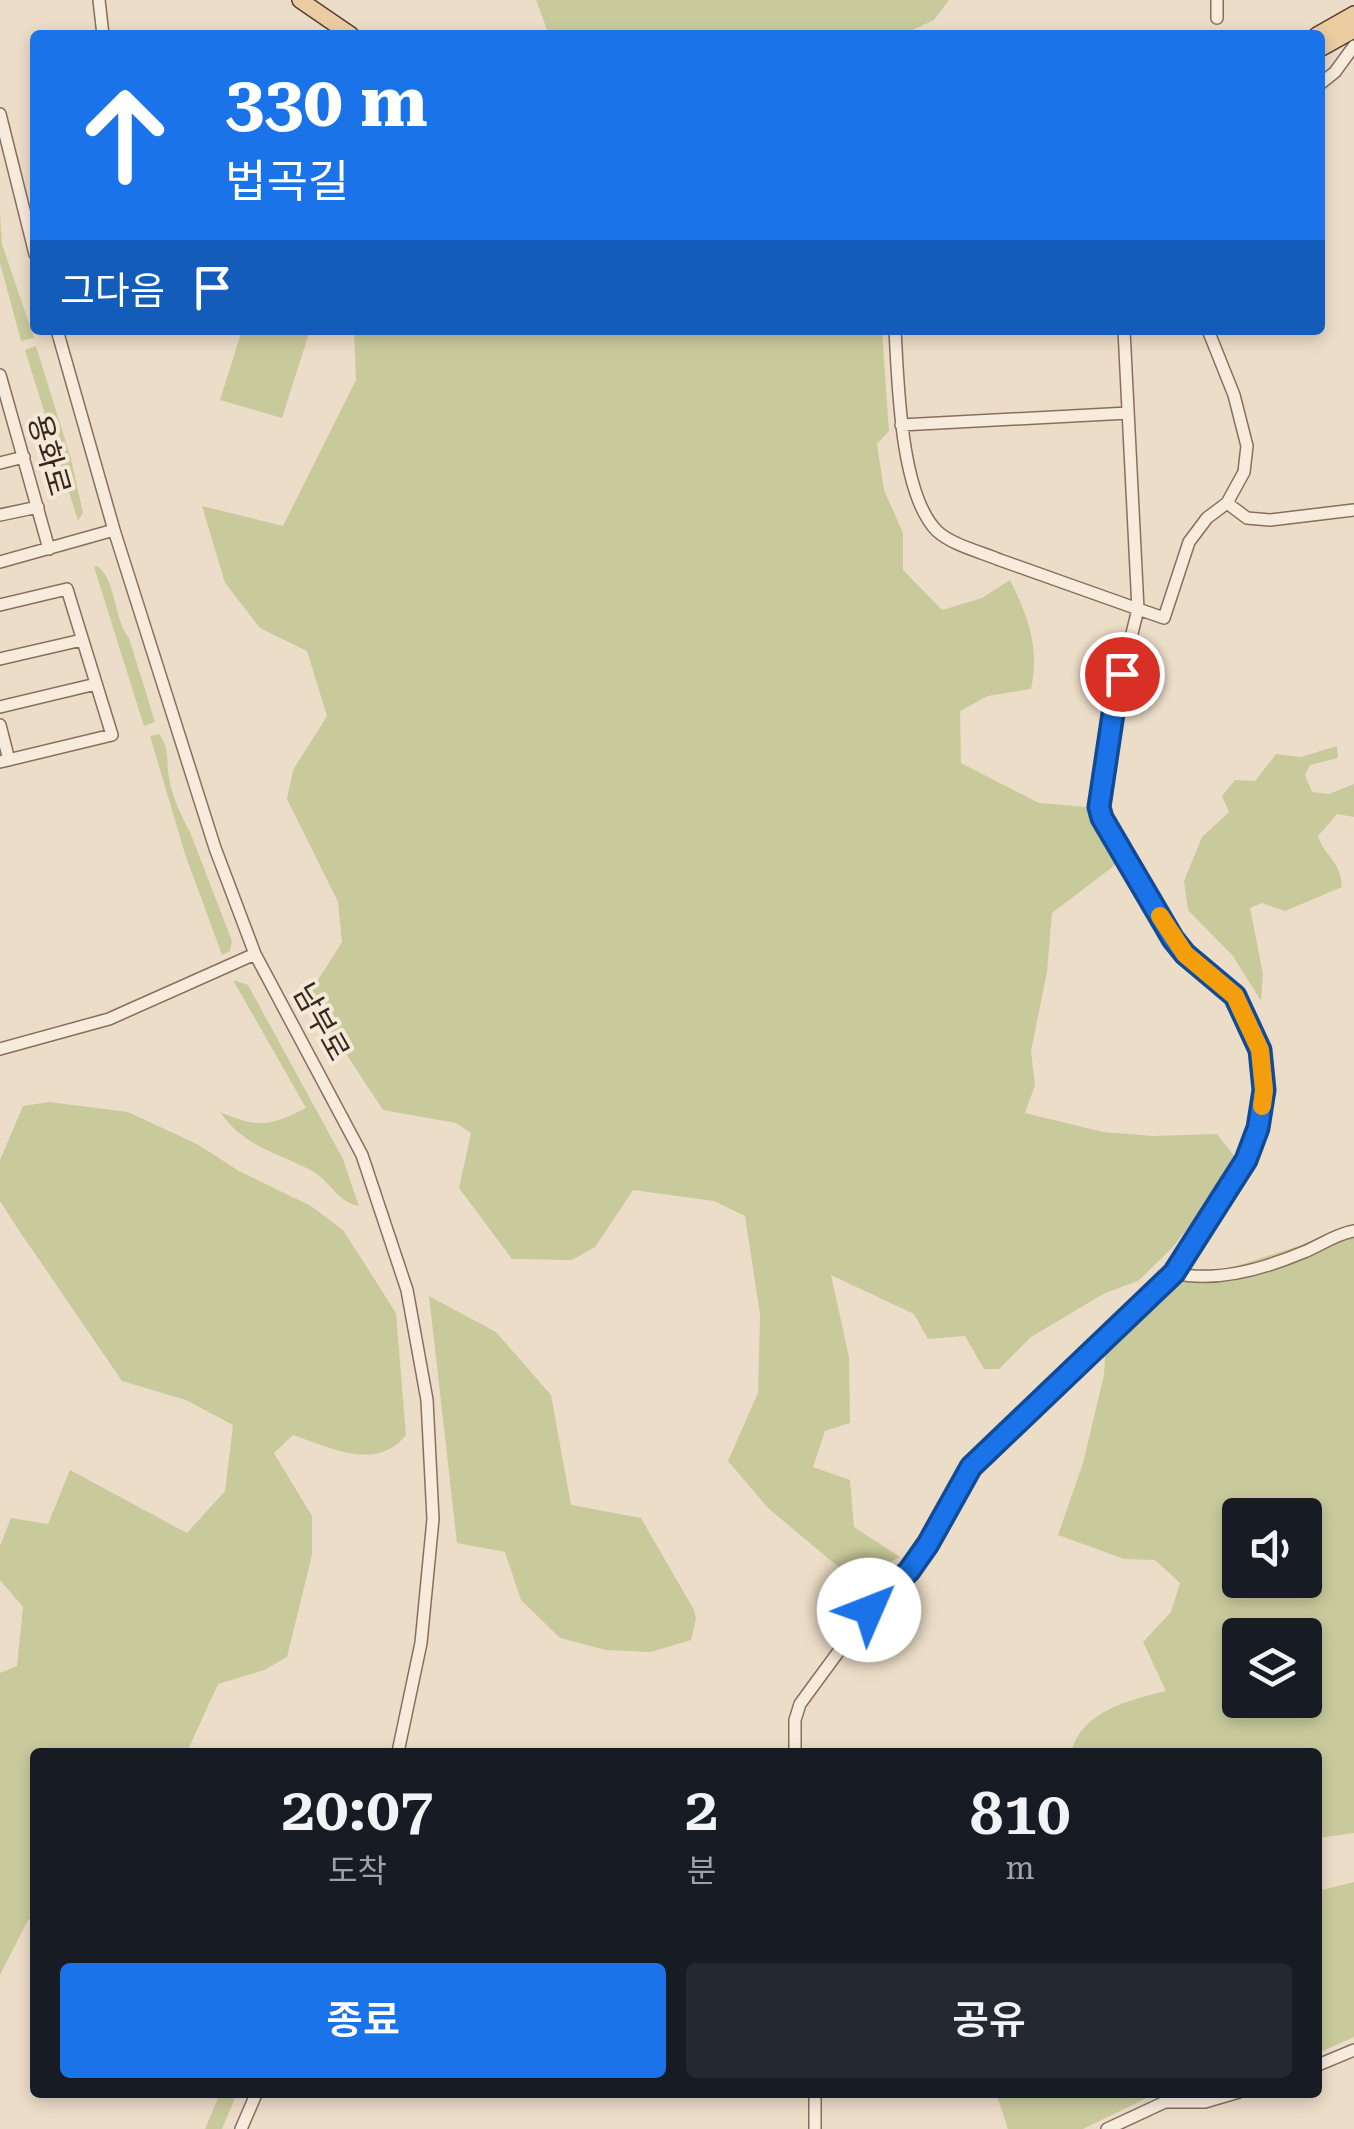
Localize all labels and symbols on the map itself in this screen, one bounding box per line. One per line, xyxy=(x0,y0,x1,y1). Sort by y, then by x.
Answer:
street label: 용화로 xyxy=(21,410,78,499)
pin xyxy=(1080,632,1165,717)
street label: 남부로 xyxy=(286,977,357,1066)
position arrow xyxy=(817,1558,921,1662)

